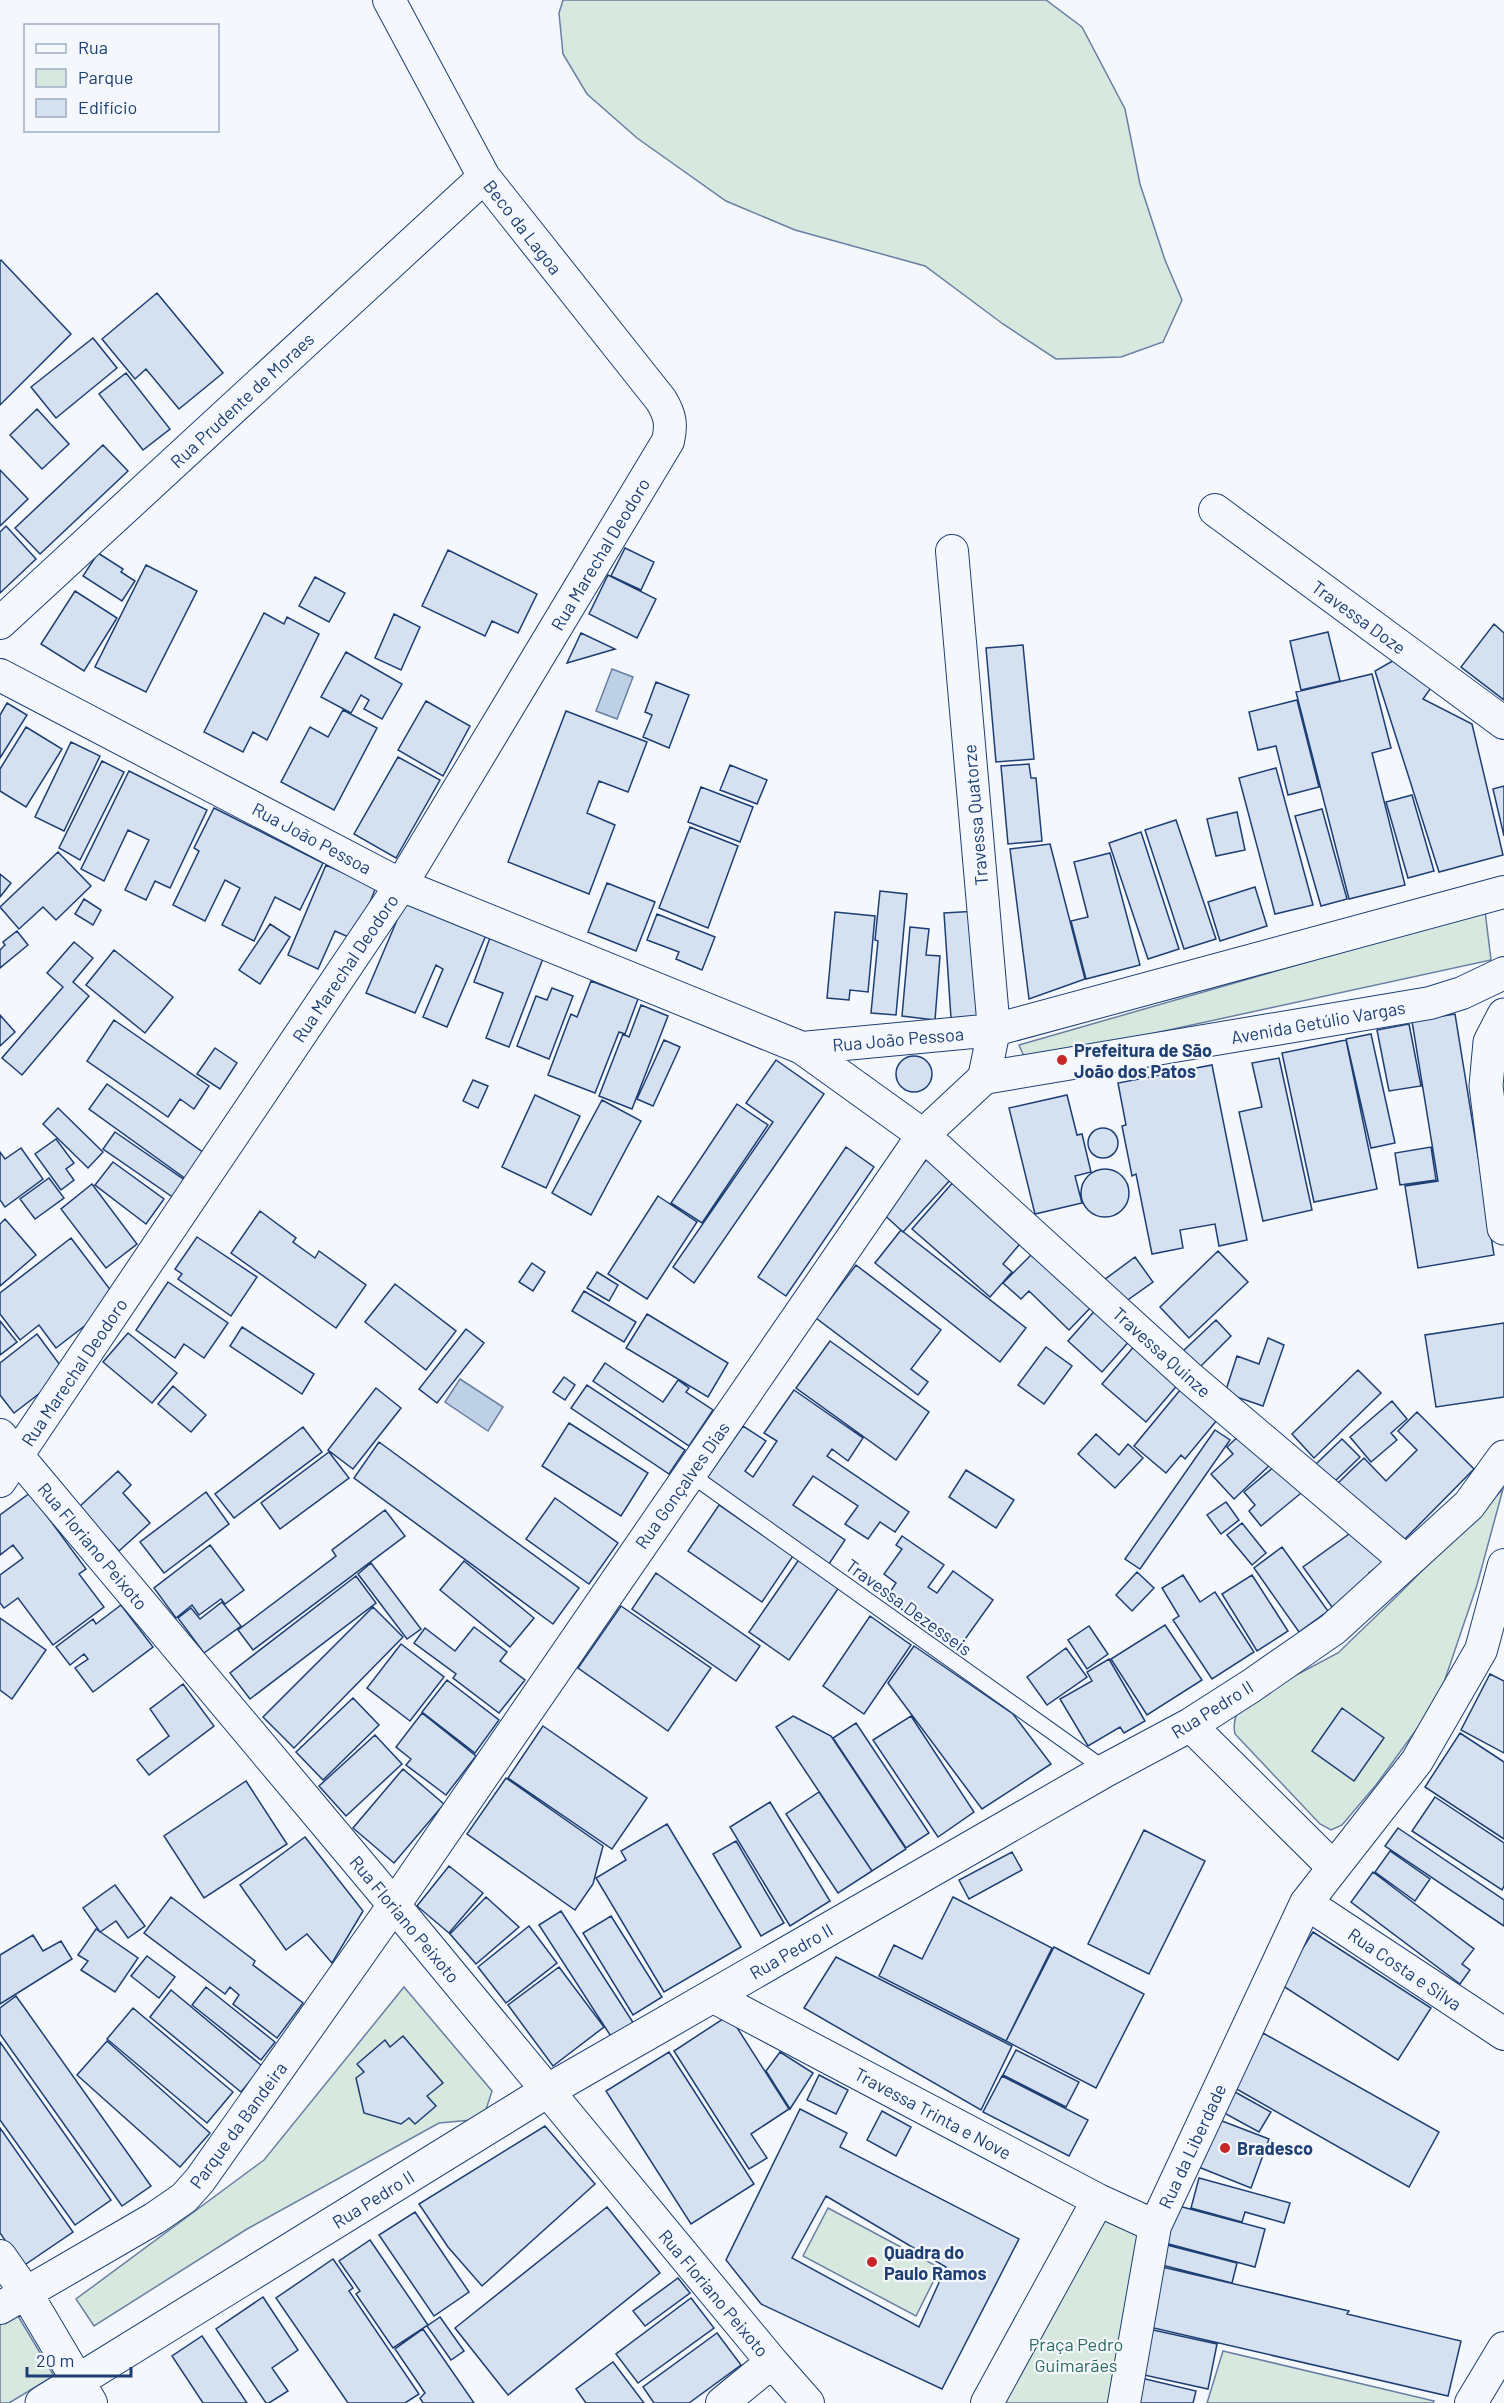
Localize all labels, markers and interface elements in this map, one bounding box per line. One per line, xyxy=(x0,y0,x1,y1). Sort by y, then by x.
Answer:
legend xyxy=(24,24,219,132)
text: Rua xyxy=(78,36,108,58)
text: Parque xyxy=(78,66,133,88)
text: Edifício xyxy=(78,96,137,118)
street label: Beco da Lagoa xyxy=(479,175,567,279)
street label: Rua Prudente de Moraes xyxy=(166,328,318,472)
street label: Rua Marechal Deodoro xyxy=(546,474,654,634)
street label: Travessa Doze xyxy=(1308,575,1410,659)
street label: Travessa Quatorze xyxy=(958,743,992,887)
street label: Rua João Pessoa xyxy=(249,797,375,879)
street label: Rua Marechal Deodoro xyxy=(287,890,403,1046)
street label: Avenida Getúlio Vargas xyxy=(1229,996,1407,1048)
street label: Rua João Pessoa xyxy=(831,1022,965,1056)
place label: Prefeitura de São João dos Patos xyxy=(1074,1039,1212,1082)
marker: Prefeitura de São João dos Patos xyxy=(1055,1053,1069,1067)
street label: Rua Marechal Deodoro xyxy=(16,1294,132,1450)
street label: Travessa Quinze xyxy=(1108,1302,1216,1402)
street label: Rua Gonçalves Dias xyxy=(630,1417,734,1553)
street label: Rua Floriano Peixoto xyxy=(33,1478,153,1614)
street label: Travessa Dezesseis xyxy=(842,1554,976,1660)
street label: Rua Pedro II xyxy=(1167,1675,1257,1743)
street label: Rua Floriano Peixoto xyxy=(345,1851,465,1987)
street label: Rua Pedro II xyxy=(745,1918,837,1984)
street label: Rua Costa e Silva xyxy=(1344,1923,1466,2015)
street label: Parque da Bandeira xyxy=(185,2057,291,2193)
street label: Travessa Trinta e Nove xyxy=(851,2062,1015,2164)
street label: Rua da Liberdade xyxy=(1153,2080,1231,2212)
place label: Bradesco xyxy=(1237,2137,1313,2159)
marker: Bradesco xyxy=(1218,2141,1232,2155)
street label: Rua Pedro II xyxy=(328,2165,418,2233)
street label: Rua Floriano Peixoto xyxy=(654,2225,774,2361)
place label: Quadra do Paulo Ramos xyxy=(884,2241,987,2284)
marker: Quadra do Paulo Ramos xyxy=(865,2255,879,2269)
park label: Praça Pedro Guimarães xyxy=(1029,2333,1123,2376)
scale bar xyxy=(27,2340,130,2378)
text: 20 m xyxy=(36,2349,74,2371)

